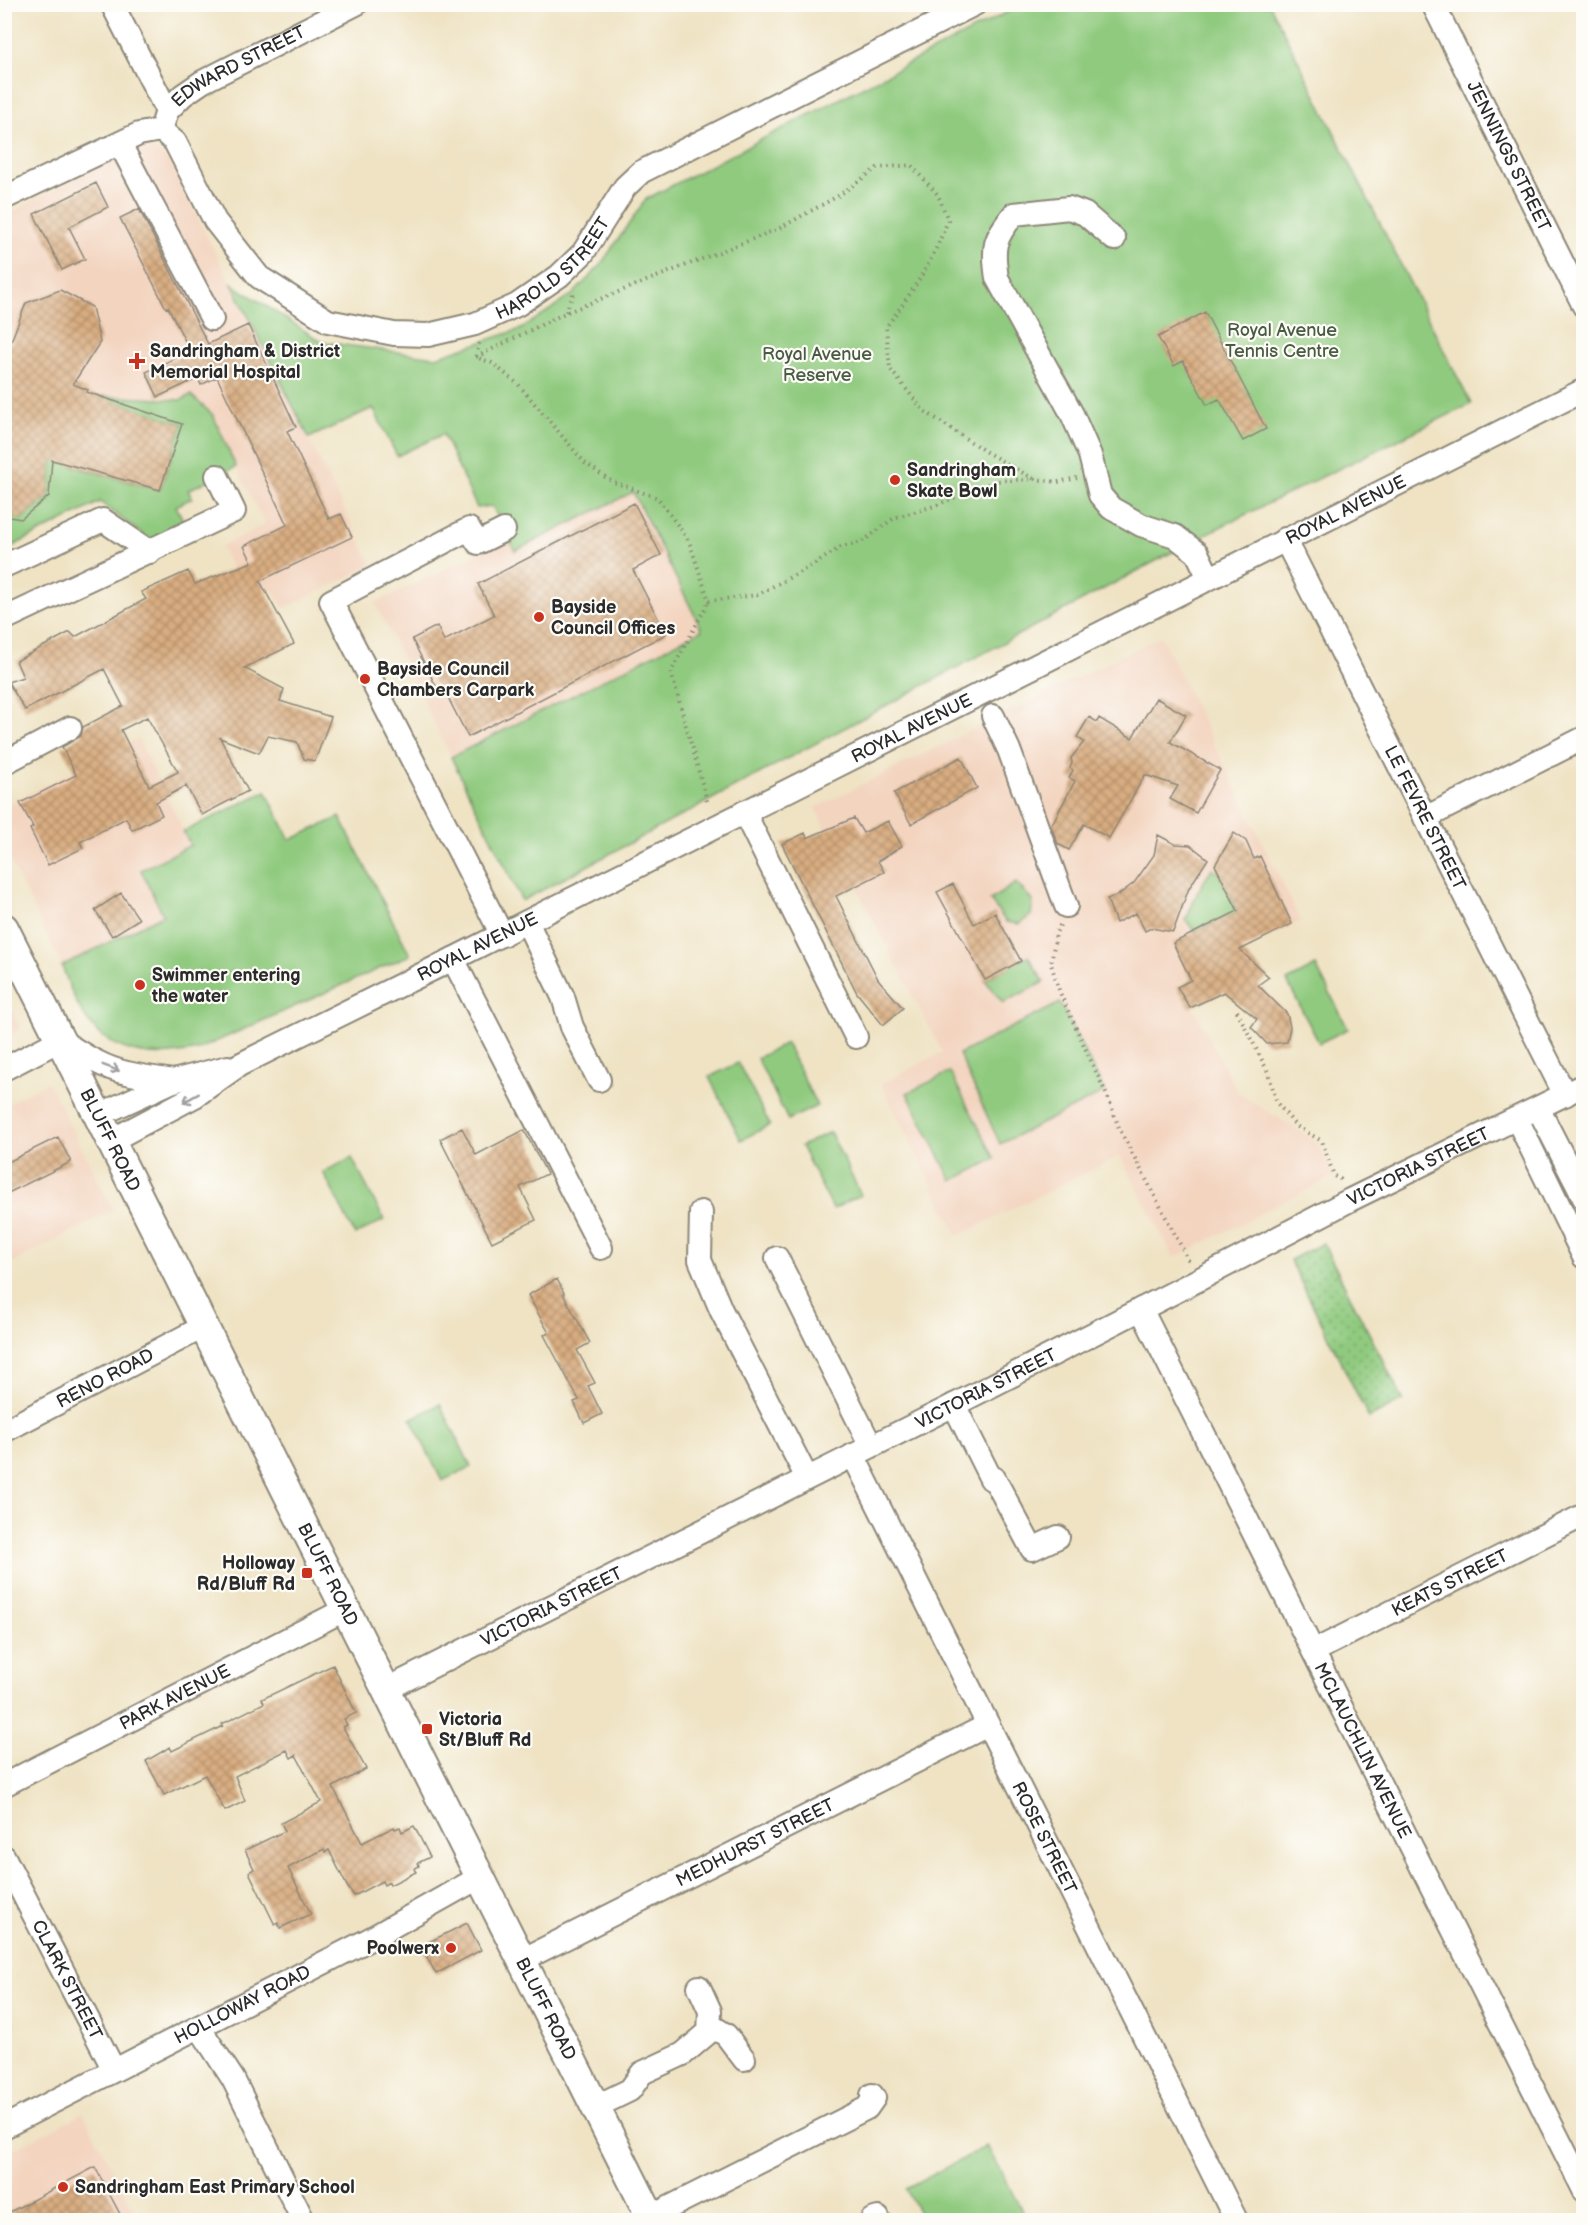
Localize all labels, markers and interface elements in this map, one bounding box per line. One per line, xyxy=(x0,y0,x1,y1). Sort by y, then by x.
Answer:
street label: EDWARD STREET xyxy=(167,21,309,112)
street label: JENNINGS STREET xyxy=(1462,78,1555,235)
street label: HAROLD STREET xyxy=(492,213,614,324)
park label: Royal Avenue Tennis Centre xyxy=(1225,320,1339,362)
place label: Sandringham & District Memorial Hospital xyxy=(150,341,340,383)
park label: Royal Avenue Reserve xyxy=(762,344,872,386)
marker: Sandringham & District Memorial Hospital xyxy=(128,352,146,370)
place label: Sandringham Skate Bowl xyxy=(907,460,1016,502)
street label: ROYAL AVENUE xyxy=(1282,471,1410,549)
marker: Sandringham Skate Bowl xyxy=(888,473,902,487)
place label: Bayside Council Offices xyxy=(551,597,675,639)
marker: Bayside Council Offices xyxy=(532,610,546,624)
place label: Bayside Council Chambers Carpark xyxy=(377,659,535,701)
marker: Bayside Council Chambers Carpark xyxy=(358,672,372,686)
street label: ROYAL AVENUE xyxy=(848,690,976,768)
street label: LE FEVRE STREET xyxy=(1380,742,1470,894)
street label: ROYAL AVENUE xyxy=(414,908,542,986)
place label: Swimmer entering the water xyxy=(151,965,301,1007)
marker: Swimmer entering the water xyxy=(133,978,147,992)
one-way arrow xyxy=(101,1063,120,1074)
street label: BLUFF ROAD xyxy=(75,1085,144,1195)
one-way arrow xyxy=(182,1093,200,1104)
street label: VICTORIA STREET xyxy=(1344,1123,1493,1211)
street label: VICTORIA STREET xyxy=(912,1344,1060,1434)
street label: RENO ROAD xyxy=(53,1345,158,1413)
street label: BLUFF ROAD xyxy=(293,1520,362,1629)
street label: KEATS STREET xyxy=(1388,1545,1512,1621)
place label: Holloway Rd/Bluff Rd xyxy=(197,1553,296,1595)
street label: VICTORIA STREET xyxy=(477,1563,626,1651)
marker: Holloway Rd/Bluff Rd xyxy=(300,1566,314,1580)
street label: MCLAUCHLIN AVENUE xyxy=(1310,1659,1415,1842)
street label: PARK AVENUE xyxy=(116,1660,234,1735)
place label: Victoria St/Bluff Rd xyxy=(439,1709,531,1751)
marker: Victoria St/Bluff Rd xyxy=(420,1722,434,1736)
street label: ROSE STREET xyxy=(1007,1778,1081,1898)
street label: MEDHURST STREET xyxy=(673,1794,838,1892)
street label: CLARK STREET xyxy=(27,1916,107,2043)
place label: Poolwerx xyxy=(366,1938,439,1959)
marker: Poolwerx xyxy=(444,1941,458,1955)
street label: BLUFF ROAD xyxy=(511,1954,580,2064)
street label: HOLLOWAY ROAD xyxy=(171,1961,314,2049)
place label: Sandringham East Primary School xyxy=(75,2177,355,2198)
marker: Sandringham East Primary School xyxy=(56,2180,70,2194)

